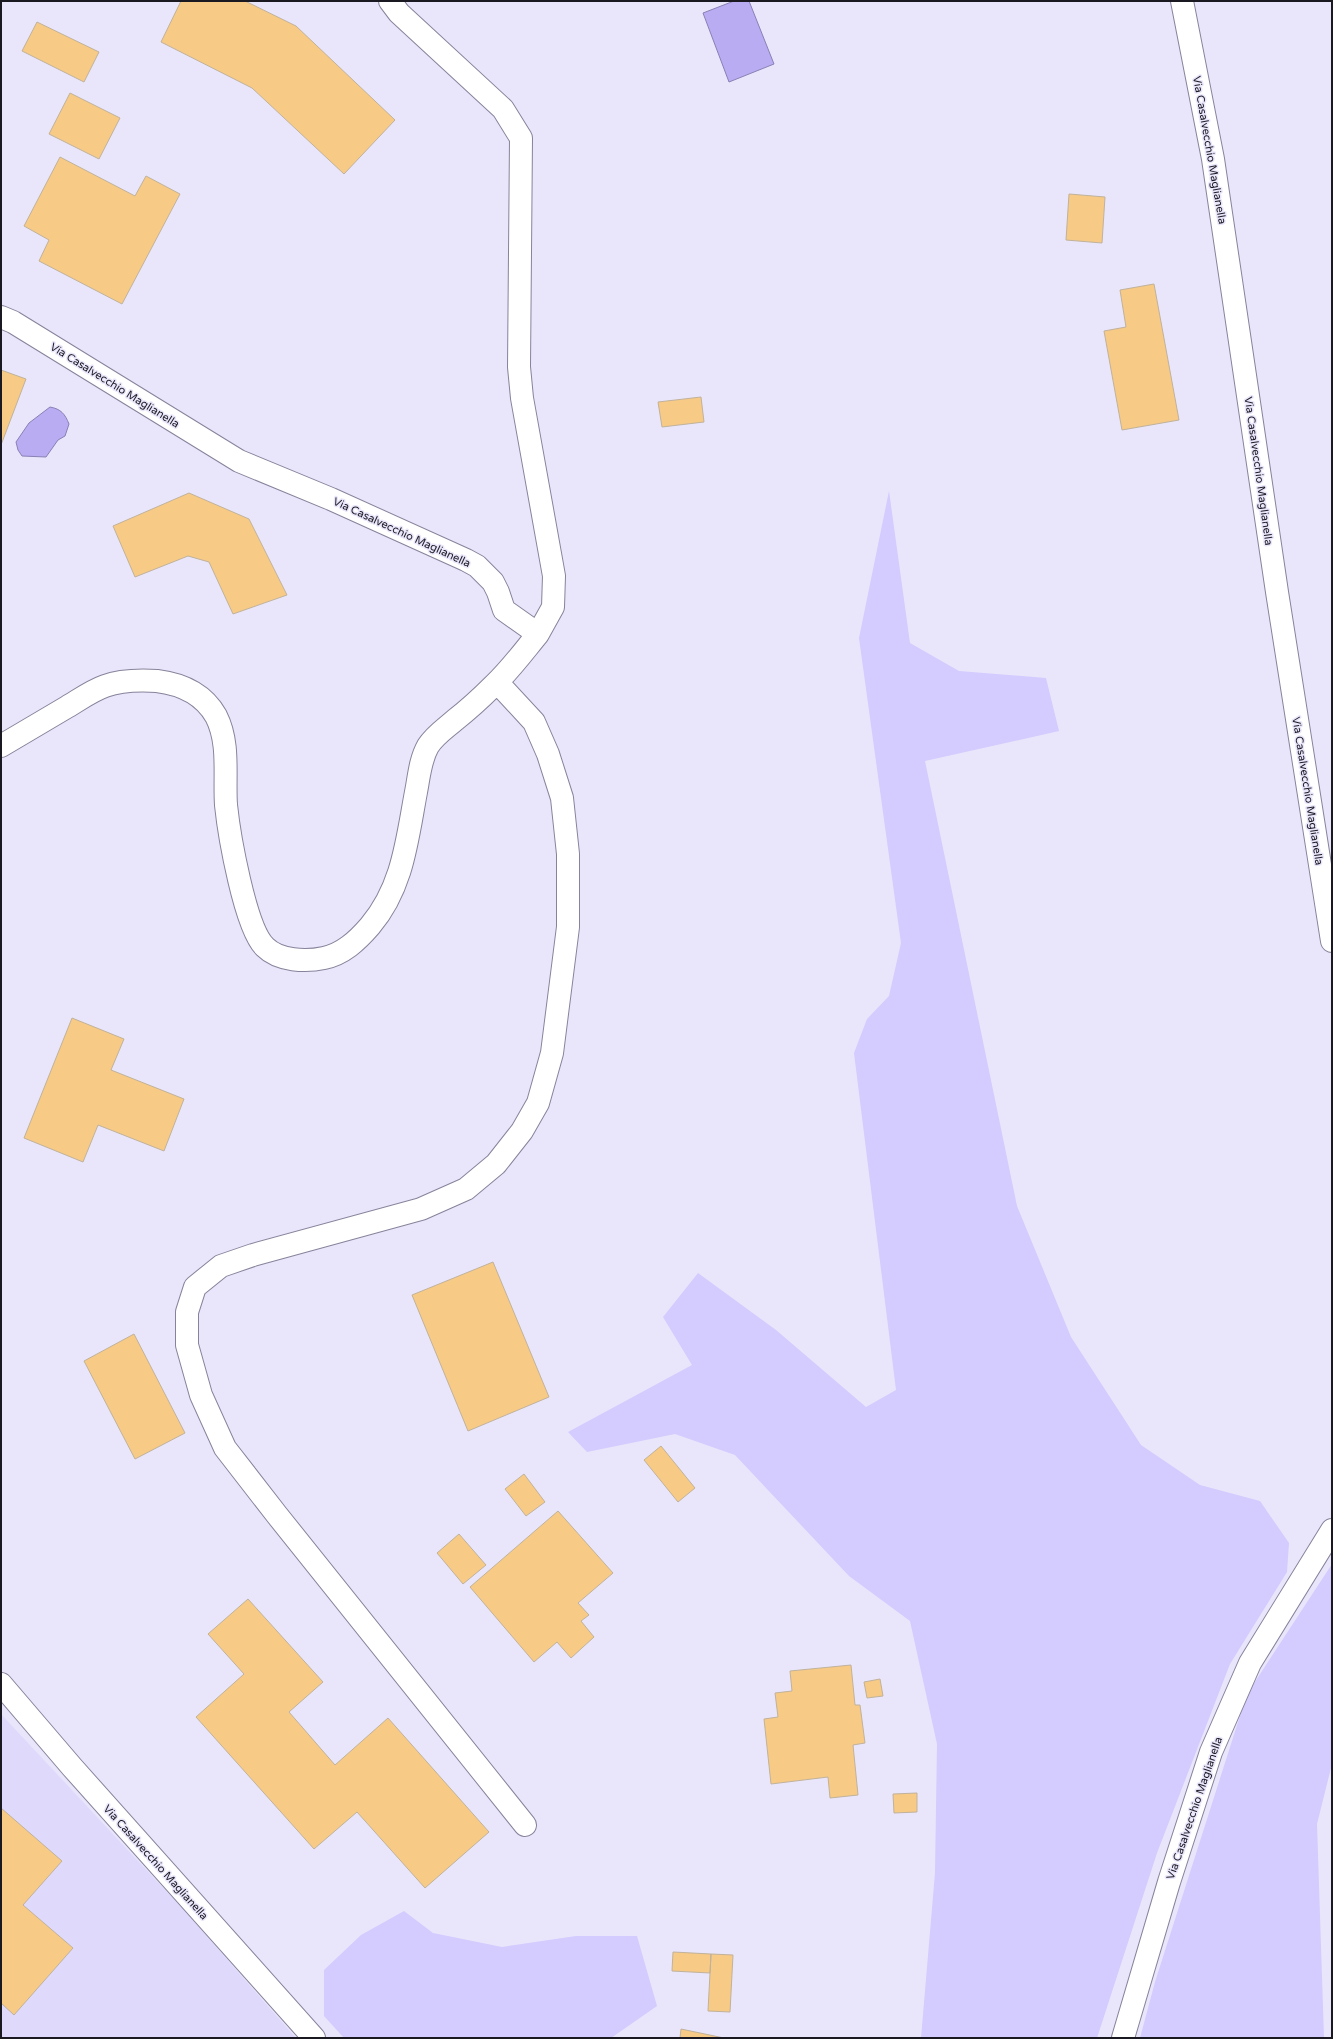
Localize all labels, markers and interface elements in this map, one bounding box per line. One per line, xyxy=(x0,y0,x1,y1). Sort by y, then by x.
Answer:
street label: Via Casalvecchio Maglianella xyxy=(1190,75,1229,225)
street label: Via Casalvecchio Maglianella xyxy=(48,340,182,431)
street label: Via Casalvecchio Maglianella xyxy=(1242,396,1275,546)
street label: Via Casalvecchio Maglianella xyxy=(331,495,473,570)
street label: Via Casalvecchio Maglianella xyxy=(1289,716,1326,866)
street label: Via Casalvecchio Maglianella xyxy=(1164,1735,1225,1881)
street label: Via Casalvecchio Maglianella xyxy=(101,1802,211,1922)

